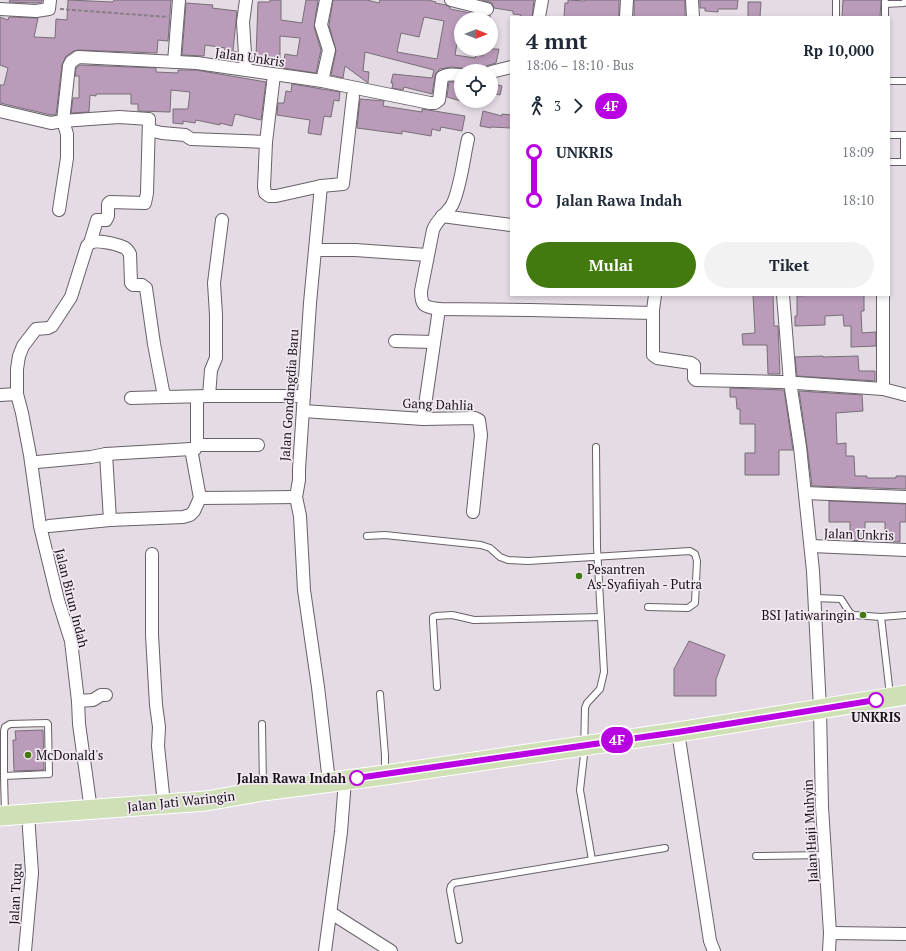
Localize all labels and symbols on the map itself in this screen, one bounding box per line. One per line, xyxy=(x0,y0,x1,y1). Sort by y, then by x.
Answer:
north arrow xyxy=(454,12,498,56)
street label: Jalan Unkris xyxy=(214,43,286,71)
street label: Jalan Gondangdia Baru xyxy=(275,328,303,462)
street label: Gang Dahlia xyxy=(402,394,474,414)
street label: Jalan Unkris xyxy=(824,524,894,544)
street label: Jalan Birun Indah xyxy=(51,547,93,650)
place label: Pesantren As-Syafiiyah - Putra xyxy=(587,560,702,593)
marker: Pesantren As-Syafiiyah - Putra xyxy=(574,571,584,581)
place label: BSI Jatiwaringin xyxy=(761,606,855,624)
marker: BSI Jatiwaringin xyxy=(858,610,868,620)
marker: UNKRIS xyxy=(868,692,884,708)
place label: UNKRIS xyxy=(851,708,901,726)
line badge: 4F xyxy=(599,727,635,753)
place label: McDonald's xyxy=(36,746,103,764)
marker: McDonald's xyxy=(23,750,33,760)
place label: Jalan Rawa Indah xyxy=(237,769,347,787)
marker: Jalan Rawa Indah xyxy=(349,770,365,786)
street label: Jalan Haji Muhyin xyxy=(798,778,822,883)
street label: Jalan Jati Waringin xyxy=(126,786,236,816)
street label: Jalan Tugu xyxy=(4,862,26,925)

